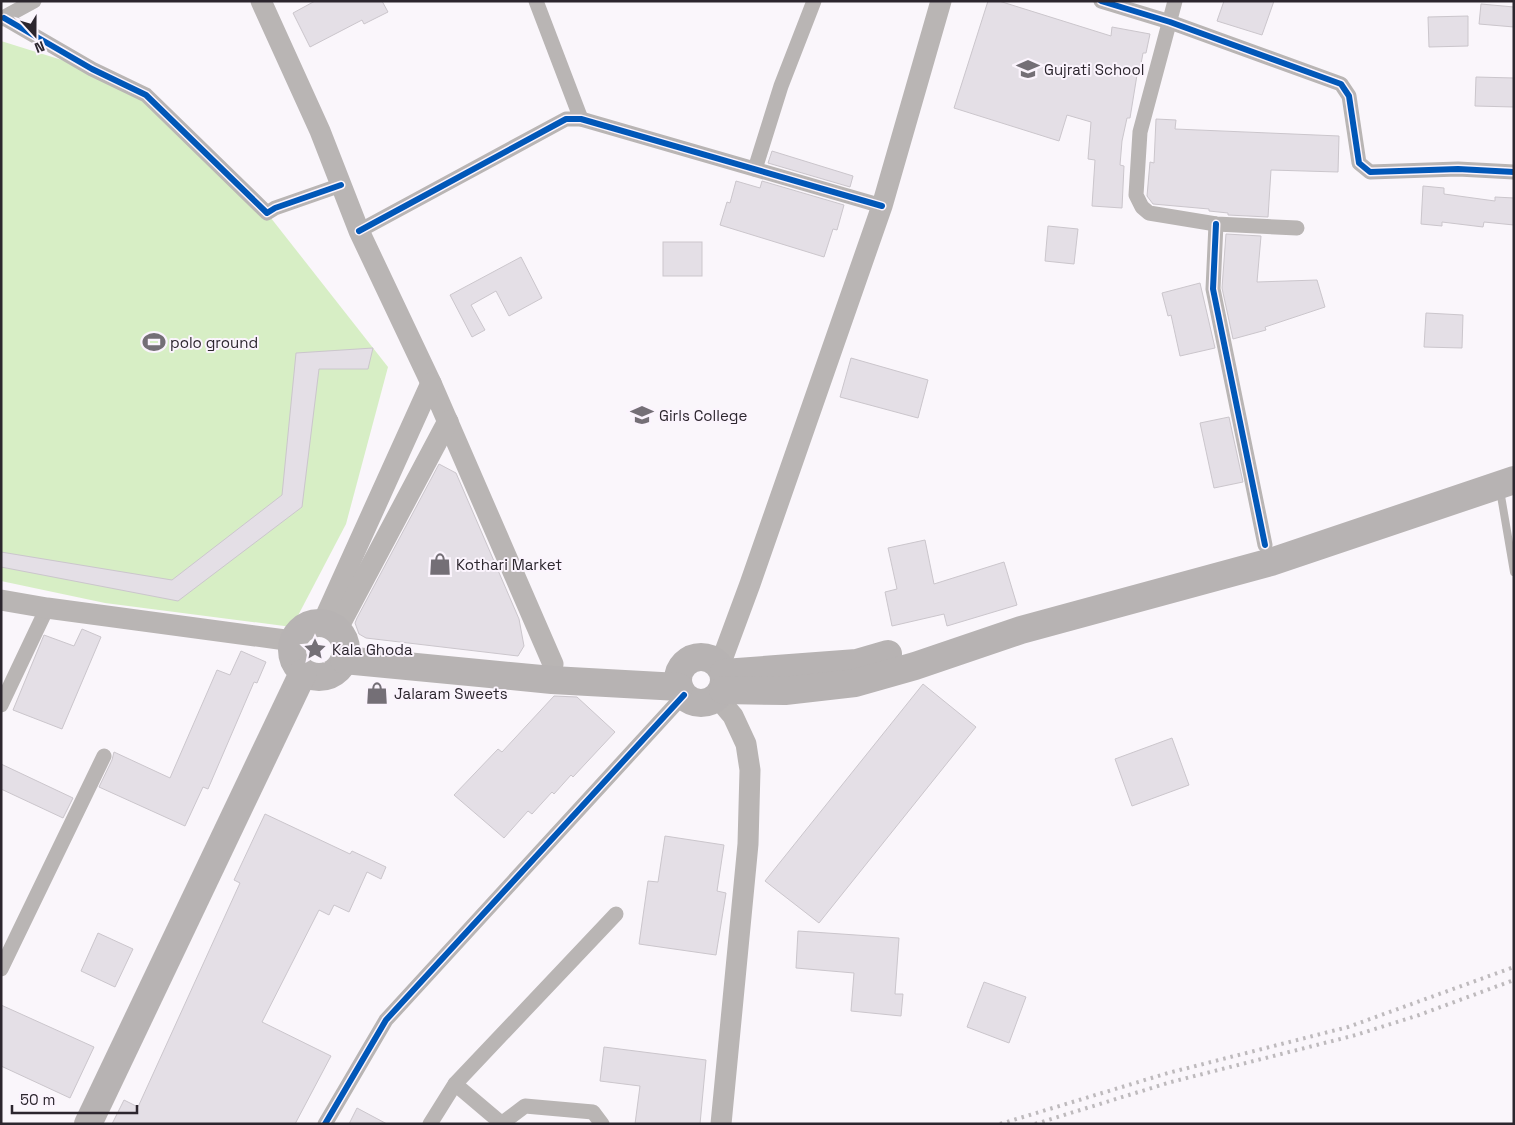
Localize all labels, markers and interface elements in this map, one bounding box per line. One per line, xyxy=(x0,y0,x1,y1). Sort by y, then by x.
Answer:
north arrow xyxy=(10,10,60,60)
text: N xyxy=(32,37,47,57)
school or university icon: Gujrati School xyxy=(1015,56,1041,82)
place label: Gujrati School xyxy=(1044,60,1144,79)
sports icon: polo ground xyxy=(141,329,167,355)
place label: polo ground xyxy=(170,333,258,352)
school or university icon: Girls College xyxy=(629,402,655,428)
place label: Girls College xyxy=(659,406,747,425)
shop icon: Kothari Market xyxy=(427,551,453,577)
place label: Kothari Market xyxy=(456,555,562,574)
place icon: Kala Ghoda xyxy=(302,636,328,662)
place label: Kala Ghoda xyxy=(332,640,413,659)
shop icon: Jalaram Sweets xyxy=(364,680,390,706)
place label: Jalaram Sweets xyxy=(394,684,508,703)
scale bar xyxy=(12,1082,138,1114)
text: 50 m xyxy=(20,1090,55,1109)

